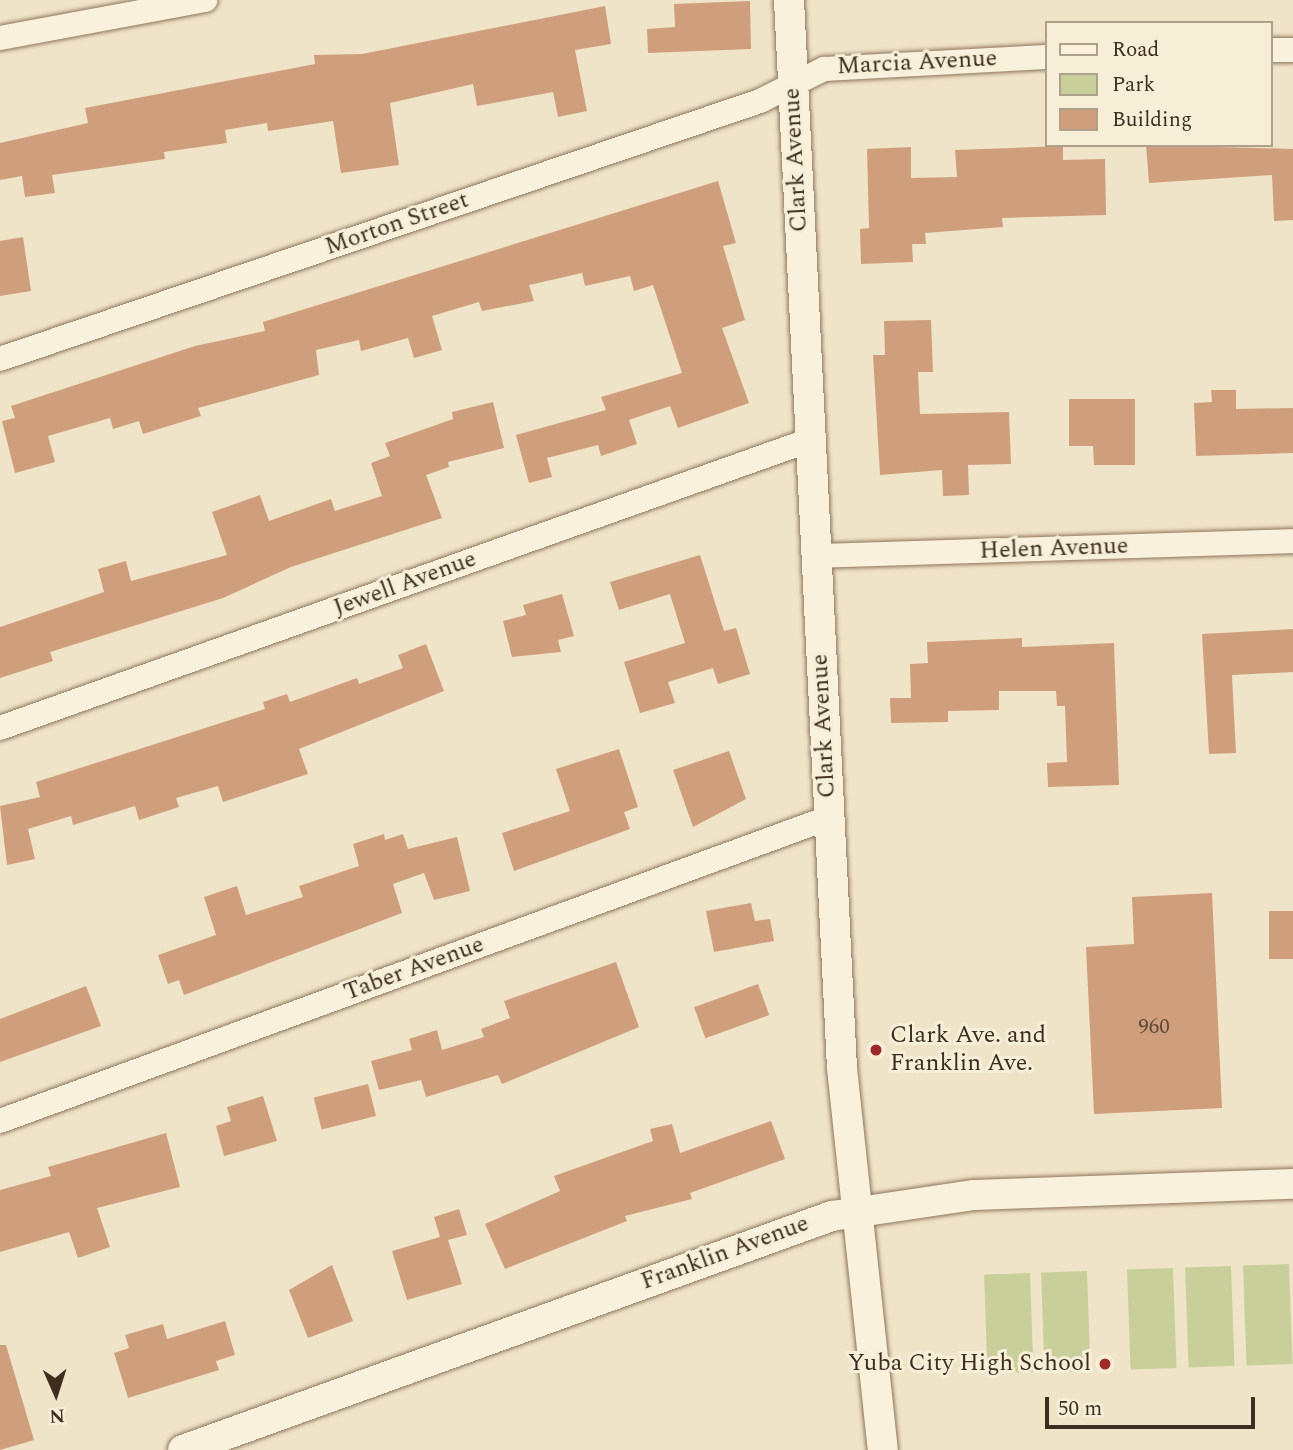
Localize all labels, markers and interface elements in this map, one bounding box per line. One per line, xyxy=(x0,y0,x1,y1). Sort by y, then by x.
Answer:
legend xyxy=(1044,21,1272,147)
text: Road xyxy=(1112,34,1159,66)
street label: Marcia Avenue xyxy=(836,44,998,82)
text: Park xyxy=(1112,69,1155,101)
street label: Clark Avenue xyxy=(778,87,814,233)
text: Building xyxy=(1112,104,1192,136)
street label: Morton Street xyxy=(321,186,473,262)
street label: Helen Avenue xyxy=(979,532,1129,566)
street label: Jewell Avenue xyxy=(330,545,480,623)
street label: Clark Avenue xyxy=(806,653,842,799)
street label: Taber Avenue xyxy=(340,930,488,1008)
house number: 960 xyxy=(1138,1014,1170,1040)
place label: Clark Ave. and Franklin Ave. xyxy=(890,1022,1046,1078)
marker: Clark Ave. and Franklin Ave. xyxy=(868,1042,884,1058)
street label: Franklin Avenue xyxy=(637,1209,813,1297)
place label: Yuba City High School xyxy=(848,1350,1091,1378)
marker: Yuba City High School xyxy=(1097,1356,1113,1372)
north arrow xyxy=(21,1359,91,1429)
scale bar xyxy=(1048,1384,1258,1428)
text: 50 m xyxy=(1058,1393,1102,1425)
text: N xyxy=(49,1401,66,1430)

